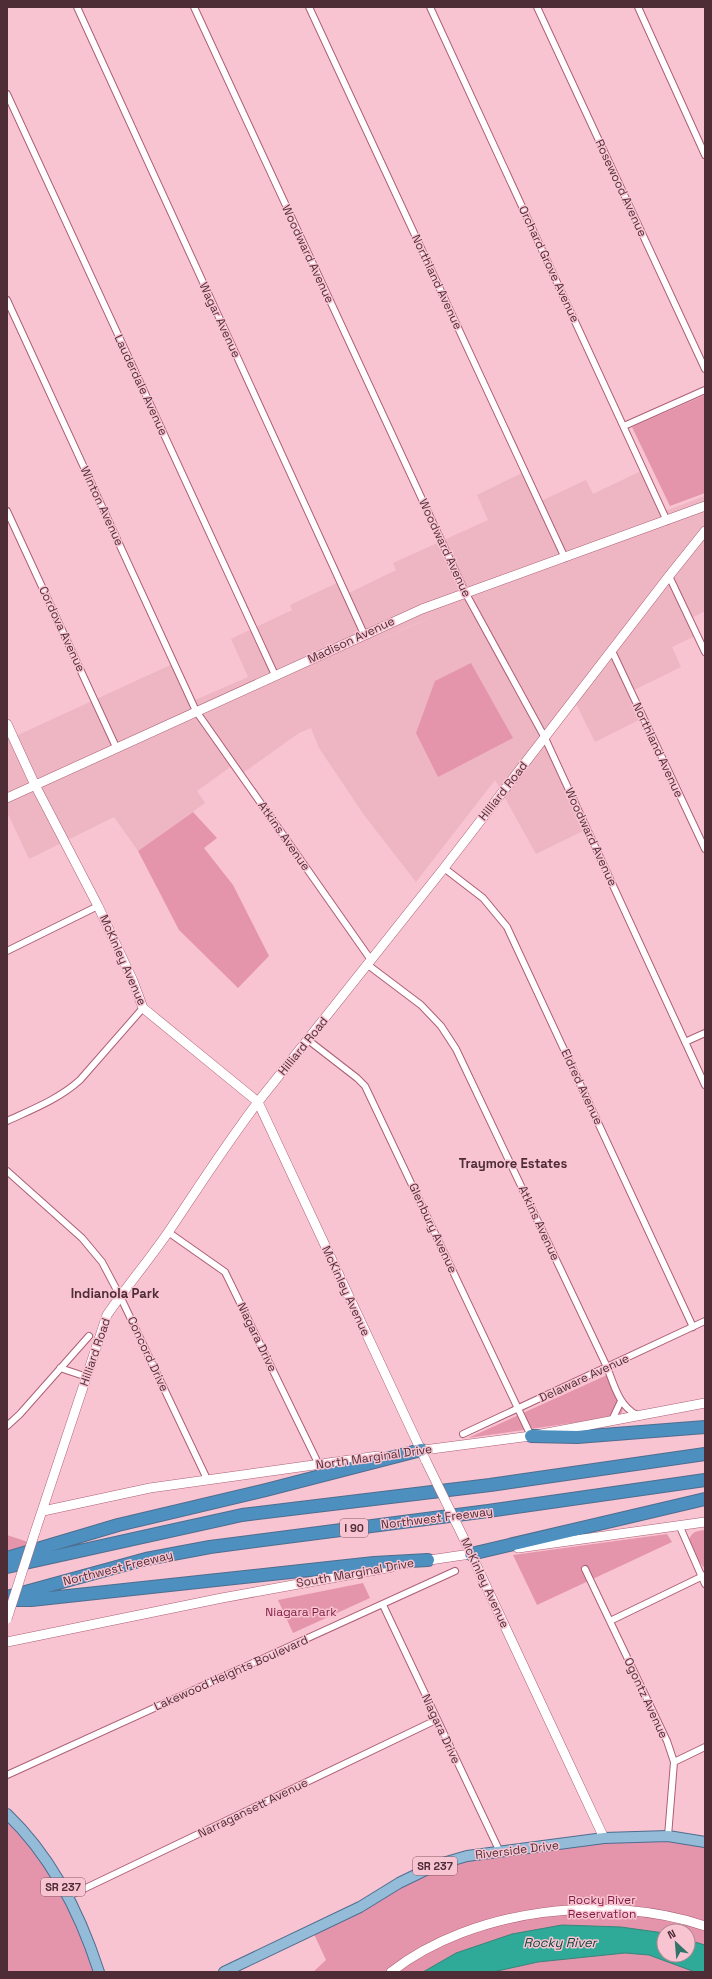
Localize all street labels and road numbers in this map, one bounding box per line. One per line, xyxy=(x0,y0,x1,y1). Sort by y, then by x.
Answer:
street label: Rosewood Avenue xyxy=(591,137,651,239)
street label: Woodward Avenue xyxy=(278,202,338,306)
street label: Orchard Grove Avenue xyxy=(515,203,583,325)
street label: Northland Avenue xyxy=(408,232,466,332)
street label: Wagar Avenue xyxy=(196,280,244,360)
street label: Lauderdale Avenue xyxy=(111,332,171,438)
street label: Winton Avenue xyxy=(77,464,127,548)
street label: Woodward Avenue xyxy=(415,496,475,600)
street label: Cordova Avenue xyxy=(35,584,89,674)
street label: Madison Avenue xyxy=(305,613,397,667)
street label: Northland Avenue xyxy=(629,700,687,800)
street label: Hilliard Road xyxy=(475,758,531,824)
street label: Woodward Avenue xyxy=(561,785,621,889)
street label: Atkins Avenue xyxy=(254,798,314,874)
street label: McKinley Avenue xyxy=(96,912,150,1008)
street label: Hilliard Road xyxy=(274,1013,332,1079)
street label: Eldred Avenue xyxy=(557,1047,607,1127)
street label: Glenbury Avenue xyxy=(405,1180,461,1276)
street label: Atkins Avenue xyxy=(515,1183,563,1263)
street label: McKinley Avenue xyxy=(318,1243,374,1339)
street label: Niagara Drive xyxy=(233,1300,281,1374)
street label: Concord Drive xyxy=(124,1314,172,1394)
street label: Hilliard Road xyxy=(76,1316,114,1388)
street label: Delaware Avenue xyxy=(536,1350,632,1406)
street label: North Marginal Drive xyxy=(315,1441,433,1473)
street label: Northwest Freeway xyxy=(380,1503,494,1533)
road number: I 90 xyxy=(340,1519,368,1537)
street label: McKinley Avenue xyxy=(457,1535,513,1631)
street label: Northwest Freeway xyxy=(61,1547,175,1589)
street label: South Marginal Drive xyxy=(295,1555,415,1591)
street label: Lakewood Heights Boulevard xyxy=(151,1632,311,1714)
street label: Ogontz Avenue xyxy=(620,1655,672,1741)
street label: Niagara Drive xyxy=(418,1691,464,1767)
street label: Narragansett Avenue xyxy=(195,1774,311,1842)
street label: Riverside Drive xyxy=(474,1837,560,1863)
road number: SR 237 xyxy=(413,1857,457,1875)
road number: SR 237 xyxy=(41,1878,85,1896)

